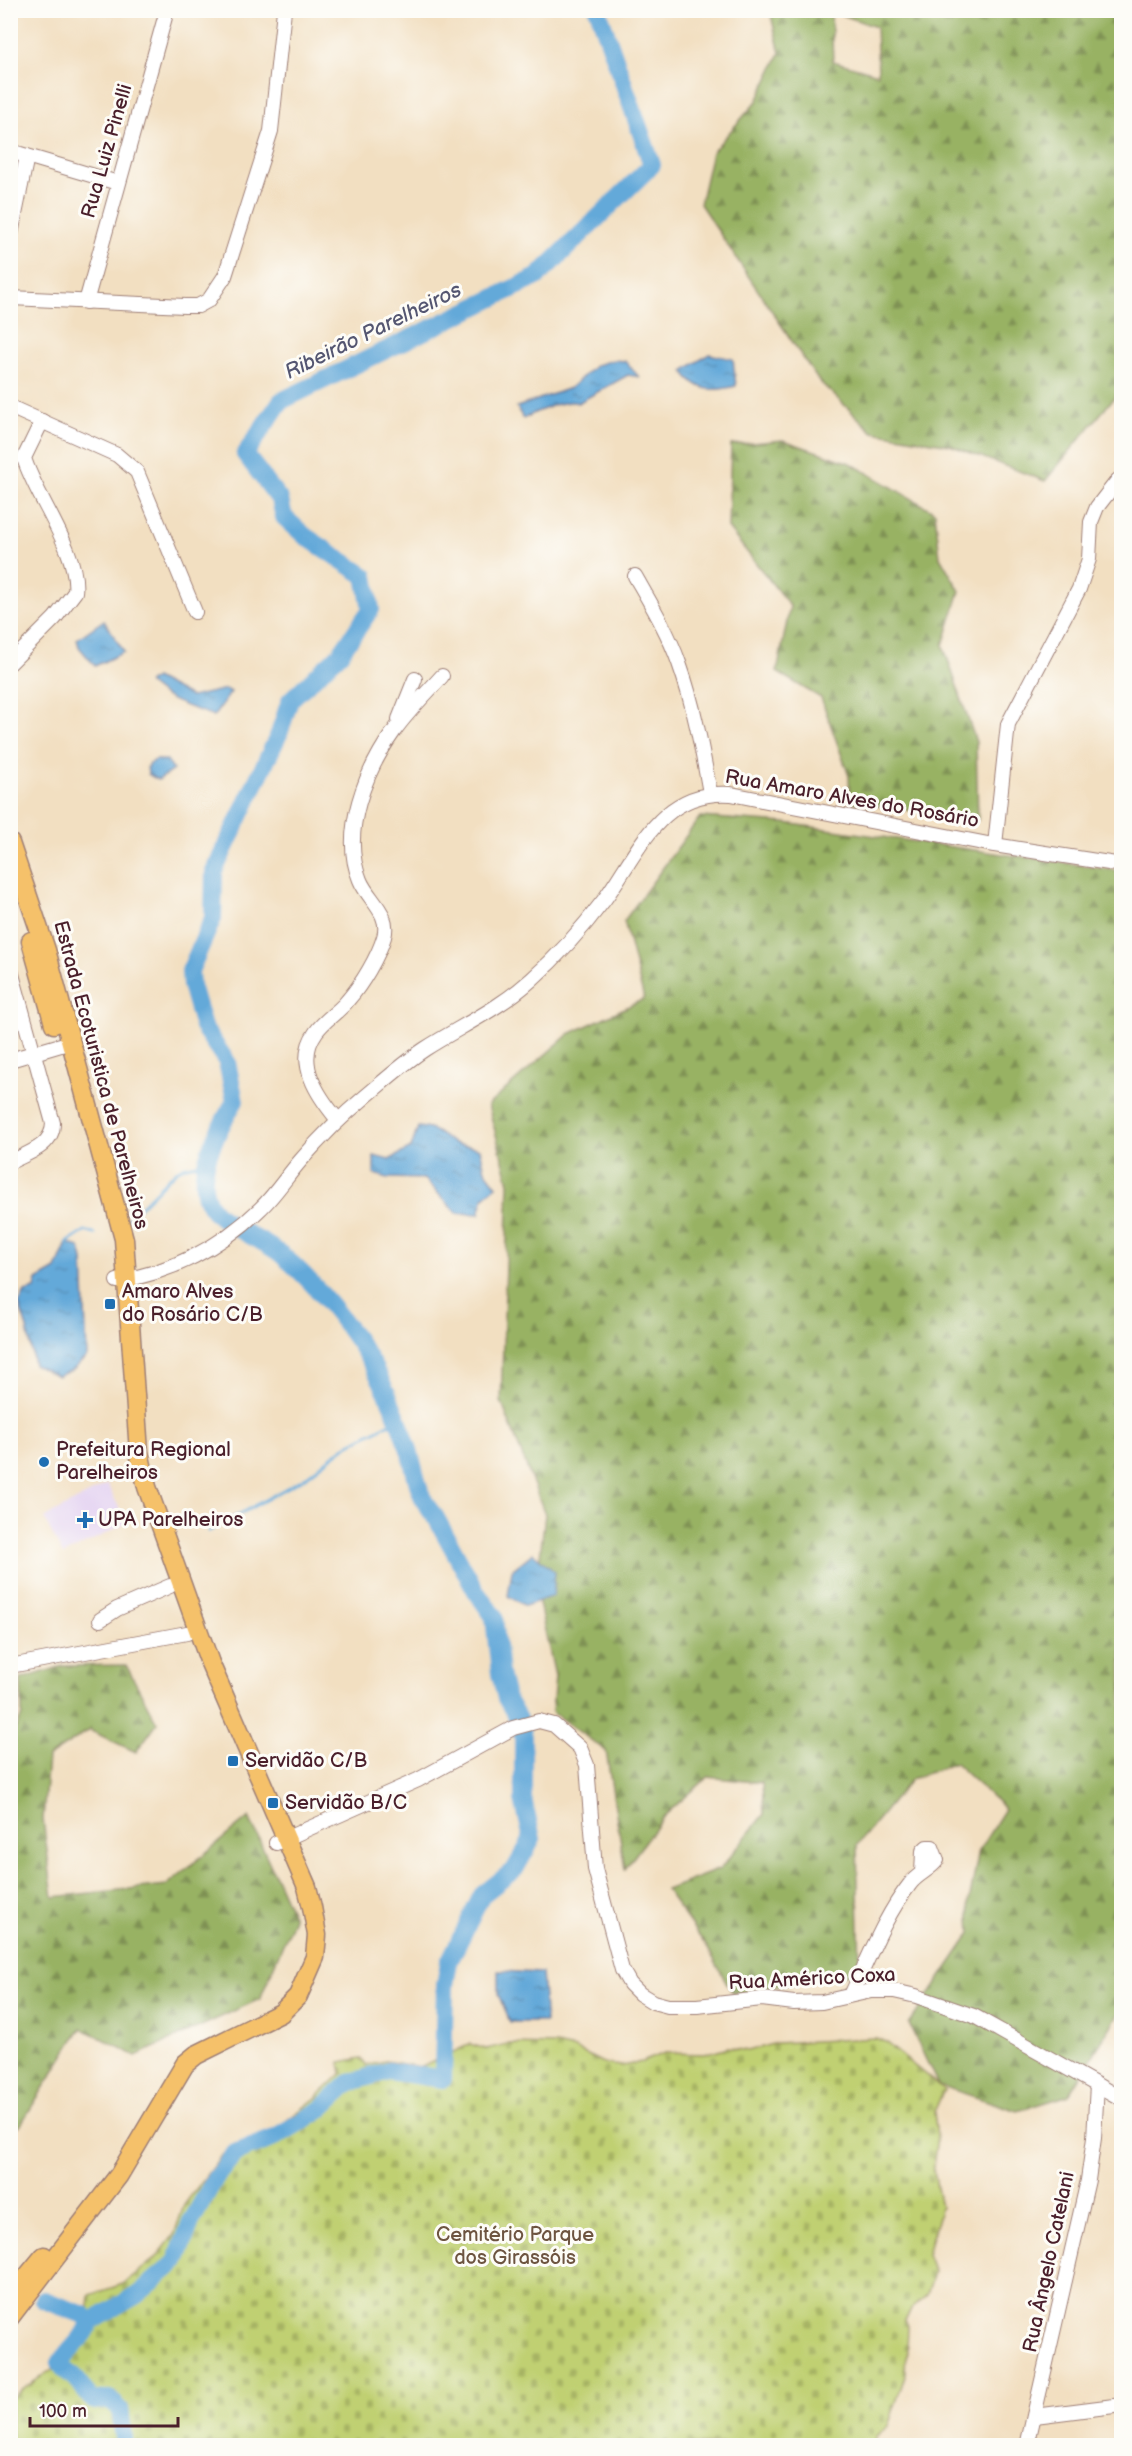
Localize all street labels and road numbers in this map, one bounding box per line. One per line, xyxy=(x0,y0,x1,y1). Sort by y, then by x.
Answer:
street label: Rua Luiz Pinelli xyxy=(76,81,138,221)
street label: Rua Amaro Alves do Rosário xyxy=(723,765,981,833)
street label: Estrada Ecoturistica de Parelheiros xyxy=(48,918,154,1232)
street label: Rua Américo Coxa xyxy=(728,1963,896,1995)
street label: Rua Ângelo Catelani xyxy=(1017,2169,1080,2355)

